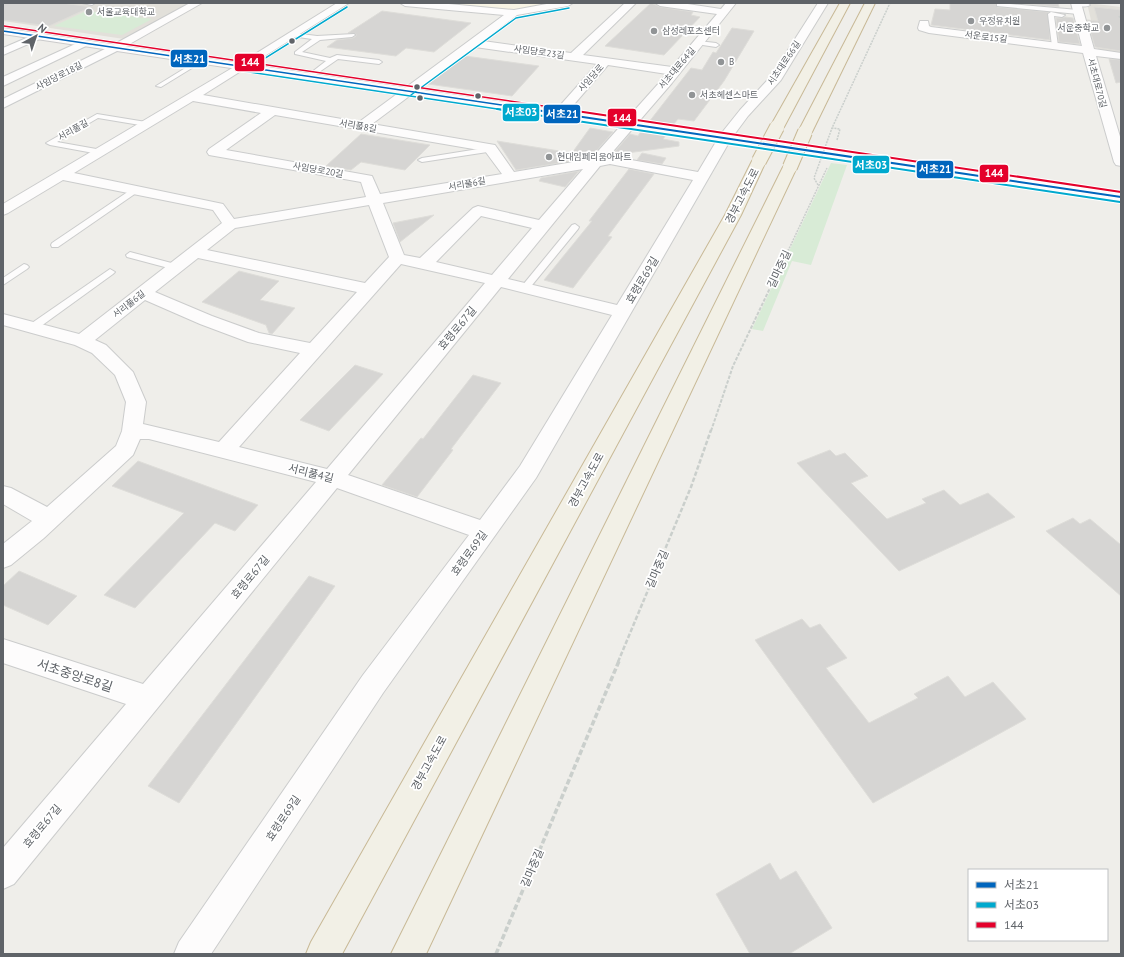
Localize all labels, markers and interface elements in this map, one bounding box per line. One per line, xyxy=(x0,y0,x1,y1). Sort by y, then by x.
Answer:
place label: 서울교육대학교 xyxy=(97,6,155,17)
marker: 서울교육대학교 xyxy=(84,7,94,17)
place label: 우정유치원 xyxy=(979,15,1020,26)
north arrow xyxy=(16,16,56,56)
marker: 우정유치원 xyxy=(966,16,976,26)
text: N xyxy=(35,21,50,36)
place label: 서운중학교 xyxy=(1058,22,1099,33)
marker: 서운중학교 xyxy=(1102,23,1112,33)
place label: 삼성레포츠센터 xyxy=(662,25,720,36)
marker: 삼성레포츠센터 xyxy=(649,26,659,36)
street label: 서운로15길 xyxy=(964,28,1008,45)
unlabelled marker xyxy=(287,36,297,46)
street label: 서초대로66길 xyxy=(765,38,802,87)
street label: 사임당로23길 xyxy=(513,42,565,61)
street label: 서초대로64길 xyxy=(656,45,697,91)
line badge: 서초21 xyxy=(170,49,208,68)
text: 서초21 xyxy=(173,52,205,66)
line badge: 144 xyxy=(234,53,265,72)
text: 144 xyxy=(241,55,260,69)
place label: B xyxy=(729,56,734,67)
marker: B xyxy=(716,57,726,67)
street label: 서초대로70길 xyxy=(1086,57,1109,109)
street label: 사임당로18길 xyxy=(33,59,84,92)
street label: 사임당로 xyxy=(575,62,606,94)
unlabelled marker xyxy=(412,82,422,92)
place label: 서초헤센스마트 xyxy=(700,89,758,100)
marker: 서초헤센스마트 xyxy=(687,90,697,100)
unlabelled marker xyxy=(473,91,483,101)
unlabelled marker xyxy=(415,93,425,103)
line badge: 서초03 xyxy=(502,103,540,122)
line badge: 서초21 xyxy=(543,104,581,124)
text: 서초03 xyxy=(505,105,537,119)
text: 서초21 xyxy=(546,107,578,121)
line badge: 144 xyxy=(607,108,637,127)
text: 144 xyxy=(613,111,632,125)
street label: 서리풀길 xyxy=(56,117,90,142)
street label: 서리풀8길 xyxy=(338,117,378,134)
place label: 현대임페리움아파트 xyxy=(557,151,632,162)
marker: 현대임페리움아파트 xyxy=(544,152,554,162)
line badge: 서초03 xyxy=(852,155,890,174)
text: 서초03 xyxy=(855,158,887,172)
street label: 사임당로20길 xyxy=(292,160,344,179)
line badge: 서초21 xyxy=(916,160,954,179)
text: 서초21 xyxy=(919,162,951,176)
line badge: 144 xyxy=(979,164,1009,183)
street label: 경부고속도로 xyxy=(722,166,762,226)
text: 144 xyxy=(985,166,1004,180)
street label: 서리풀6길 xyxy=(447,175,487,192)
street label: 길마중길 xyxy=(764,248,794,290)
street label: 효령로69길 xyxy=(622,254,662,306)
street label: 서리풀6길 xyxy=(110,288,147,320)
street label: 효령로67길 xyxy=(435,303,479,353)
street label: 경부고속도로 xyxy=(565,450,607,510)
street label: 서리풀4길 xyxy=(287,461,335,485)
street label: 효령로69길 xyxy=(448,528,490,578)
street label: 길마중길 xyxy=(643,548,671,590)
street label: 효령로67길 xyxy=(228,552,272,602)
street label: 서초중앙로8길 xyxy=(35,655,115,696)
street label: 경부고속도로 xyxy=(408,733,450,793)
street label: 효령로69길 xyxy=(263,792,303,844)
street label: 효령로67길 xyxy=(20,801,64,851)
street label: 길마중길 xyxy=(518,847,546,889)
legend xyxy=(968,869,1108,941)
text: 서초21 xyxy=(1004,877,1039,892)
text: 서초03 xyxy=(1004,897,1039,912)
text: 144 xyxy=(1004,917,1024,932)

